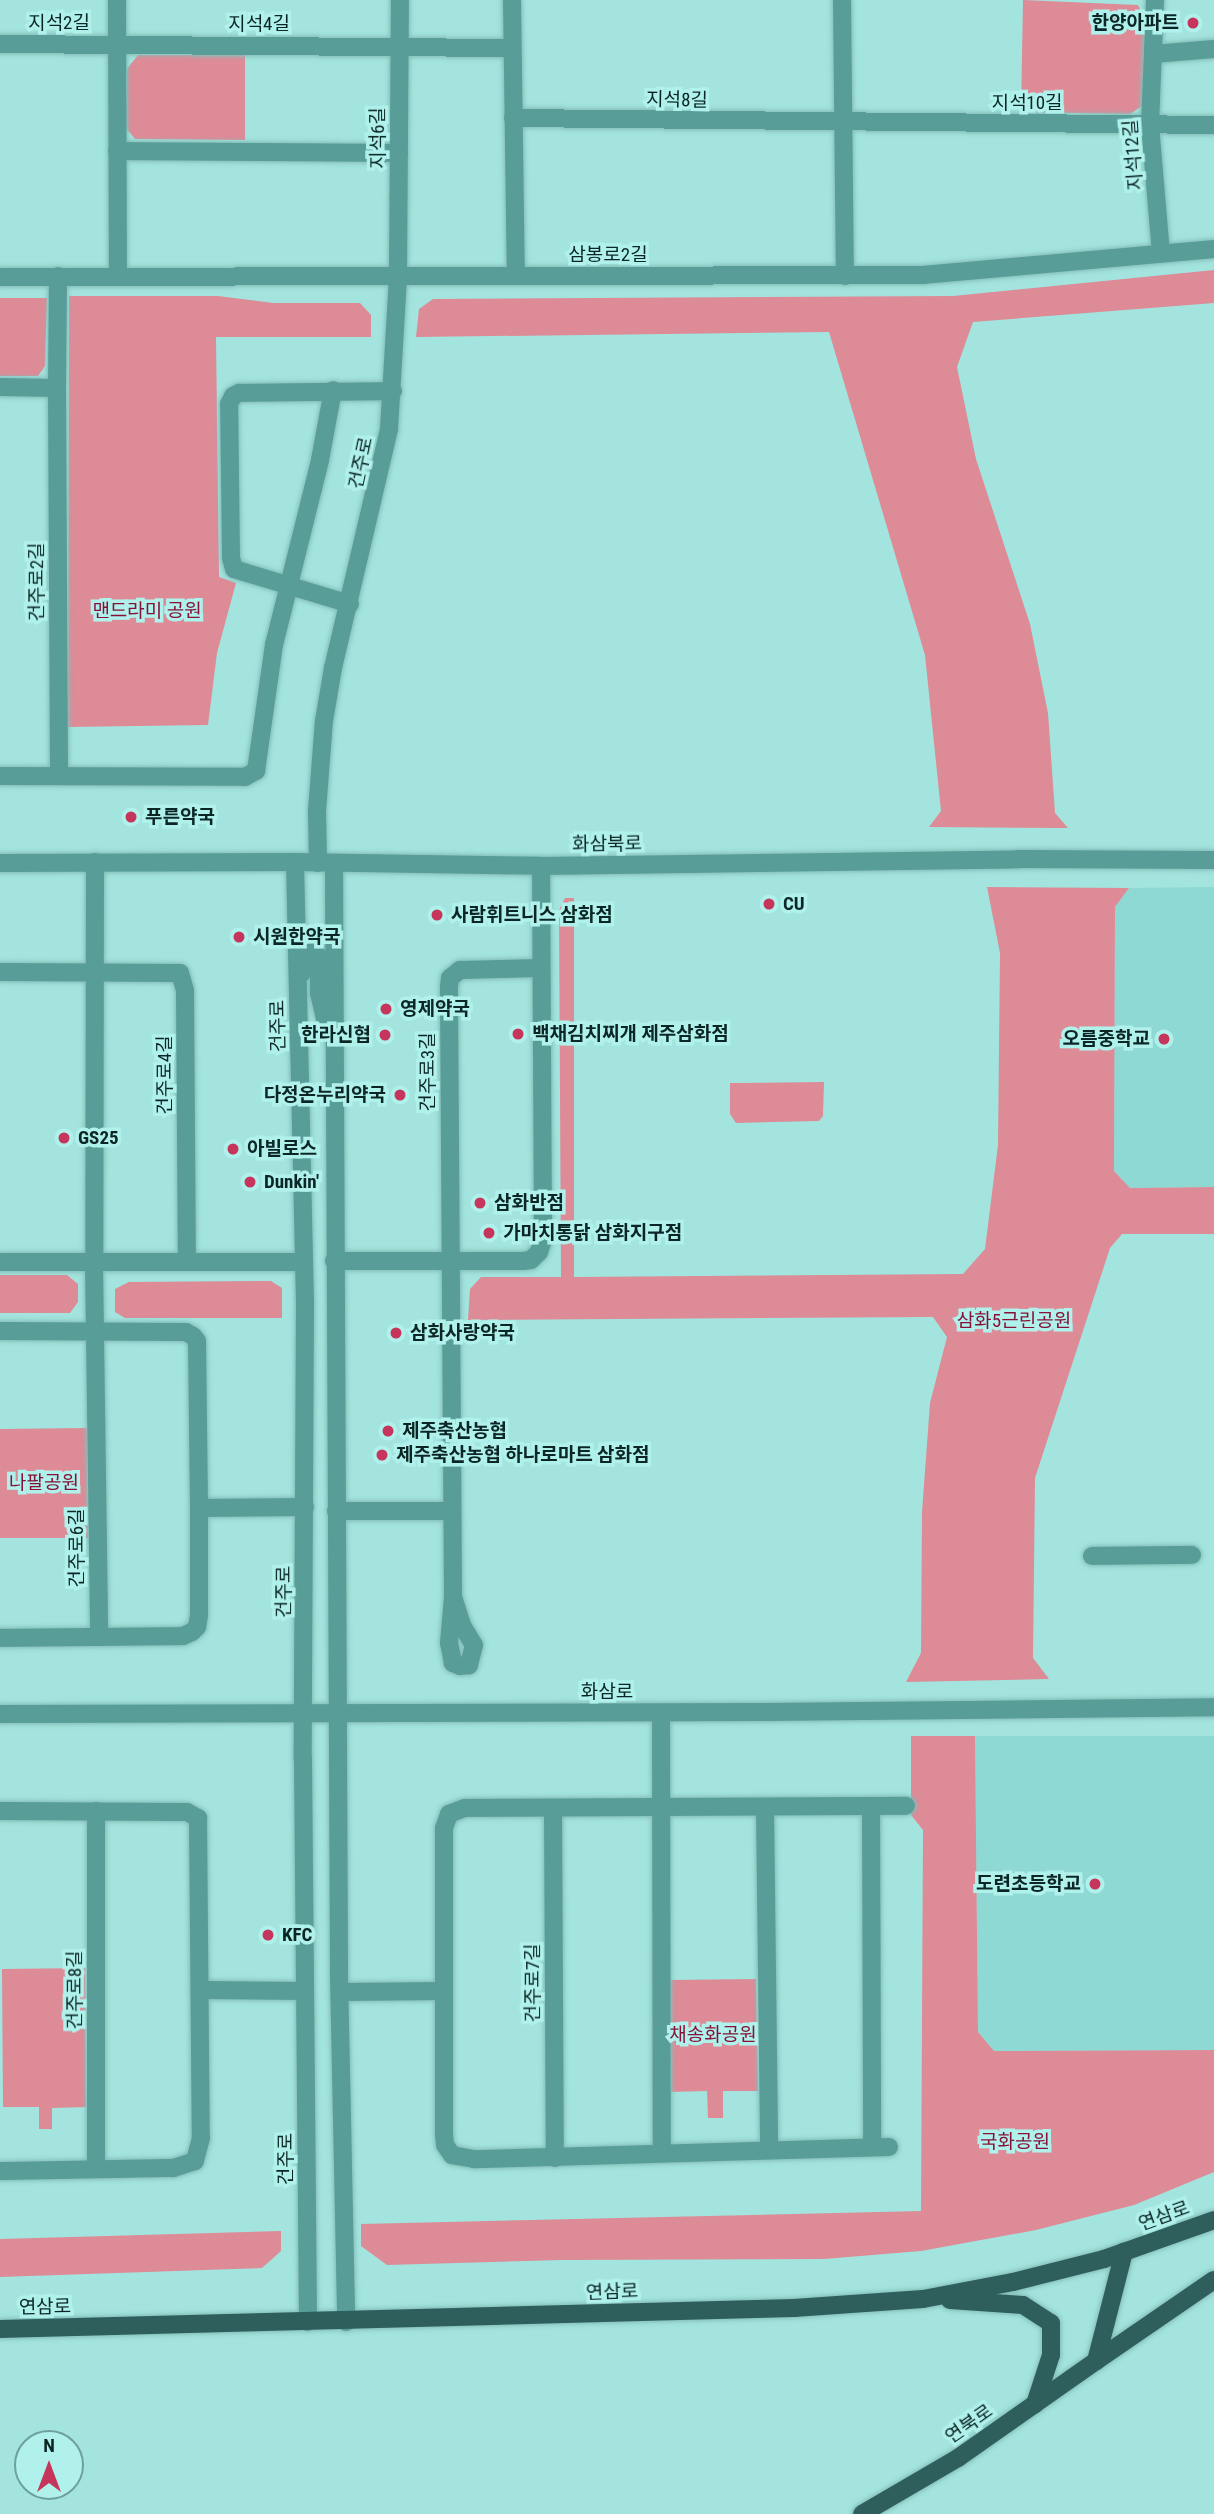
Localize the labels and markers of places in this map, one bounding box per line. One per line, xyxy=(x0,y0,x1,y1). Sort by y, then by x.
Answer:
place label: 한양아파트 xyxy=(1092,12,1179,34)
marker: 한양아파트 xyxy=(1185,15,1201,31)
place label: 푸른약국 xyxy=(145,806,215,828)
marker: 푸른약국 xyxy=(123,809,139,825)
place label: CU xyxy=(783,893,805,915)
marker: CU xyxy=(761,896,777,912)
place label: 사람휘트니스 삼화점 xyxy=(451,904,613,926)
marker: 사람휘트니스 삼화점 xyxy=(429,907,445,923)
place label: 시원한약국 xyxy=(253,926,340,948)
marker: 시원한약국 xyxy=(231,929,247,945)
place label: 영제약국 xyxy=(400,998,470,1020)
marker: 영제약국 xyxy=(378,1001,394,1017)
place label: 백채김치찌개 제주삼화점 xyxy=(532,1023,729,1045)
place label: 한라신협 xyxy=(301,1024,371,1046)
marker: 백채김치찌개 제주삼화점 xyxy=(510,1026,526,1042)
marker: 한라신협 xyxy=(377,1027,393,1043)
place label: 오름중학교 xyxy=(1063,1028,1150,1050)
marker: 오름중학교 xyxy=(1156,1031,1172,1047)
place label: 다정온누리약국 xyxy=(264,1084,386,1106)
marker: 다정온누리약국 xyxy=(392,1087,408,1103)
place label: GS25 xyxy=(78,1127,119,1149)
marker: GS25 xyxy=(56,1130,72,1146)
place label: 아빌로스 xyxy=(247,1138,317,1160)
marker: 아빌로스 xyxy=(225,1141,241,1157)
place label: Dunkin' xyxy=(264,1171,319,1193)
marker: Dunkin' xyxy=(242,1174,258,1190)
place label: 삼화반점 xyxy=(494,1192,564,1214)
marker: 삼화반점 xyxy=(472,1195,488,1211)
place label: 가마치통닭 삼화지구점 xyxy=(503,1222,682,1244)
marker: 가마치통닭 삼화지구점 xyxy=(481,1225,497,1241)
place label: 삼화사랑약국 xyxy=(410,1322,515,1344)
marker: 삼화사랑약국 xyxy=(388,1325,404,1341)
place label: 제주축산농협 xyxy=(402,1420,507,1442)
marker: 제주축산농협 xyxy=(380,1423,396,1439)
place label: 제주축산농협 하나로마트 삼화점 xyxy=(396,1444,649,1466)
marker: 제주축산농협 하나로마트 삼화점 xyxy=(374,1447,390,1463)
place label: 도련초등학교 xyxy=(976,1873,1081,1895)
marker: 도련초등학교 xyxy=(1087,1876,1103,1892)
place label: KFC xyxy=(282,1924,312,1946)
marker: KFC xyxy=(260,1927,276,1943)

